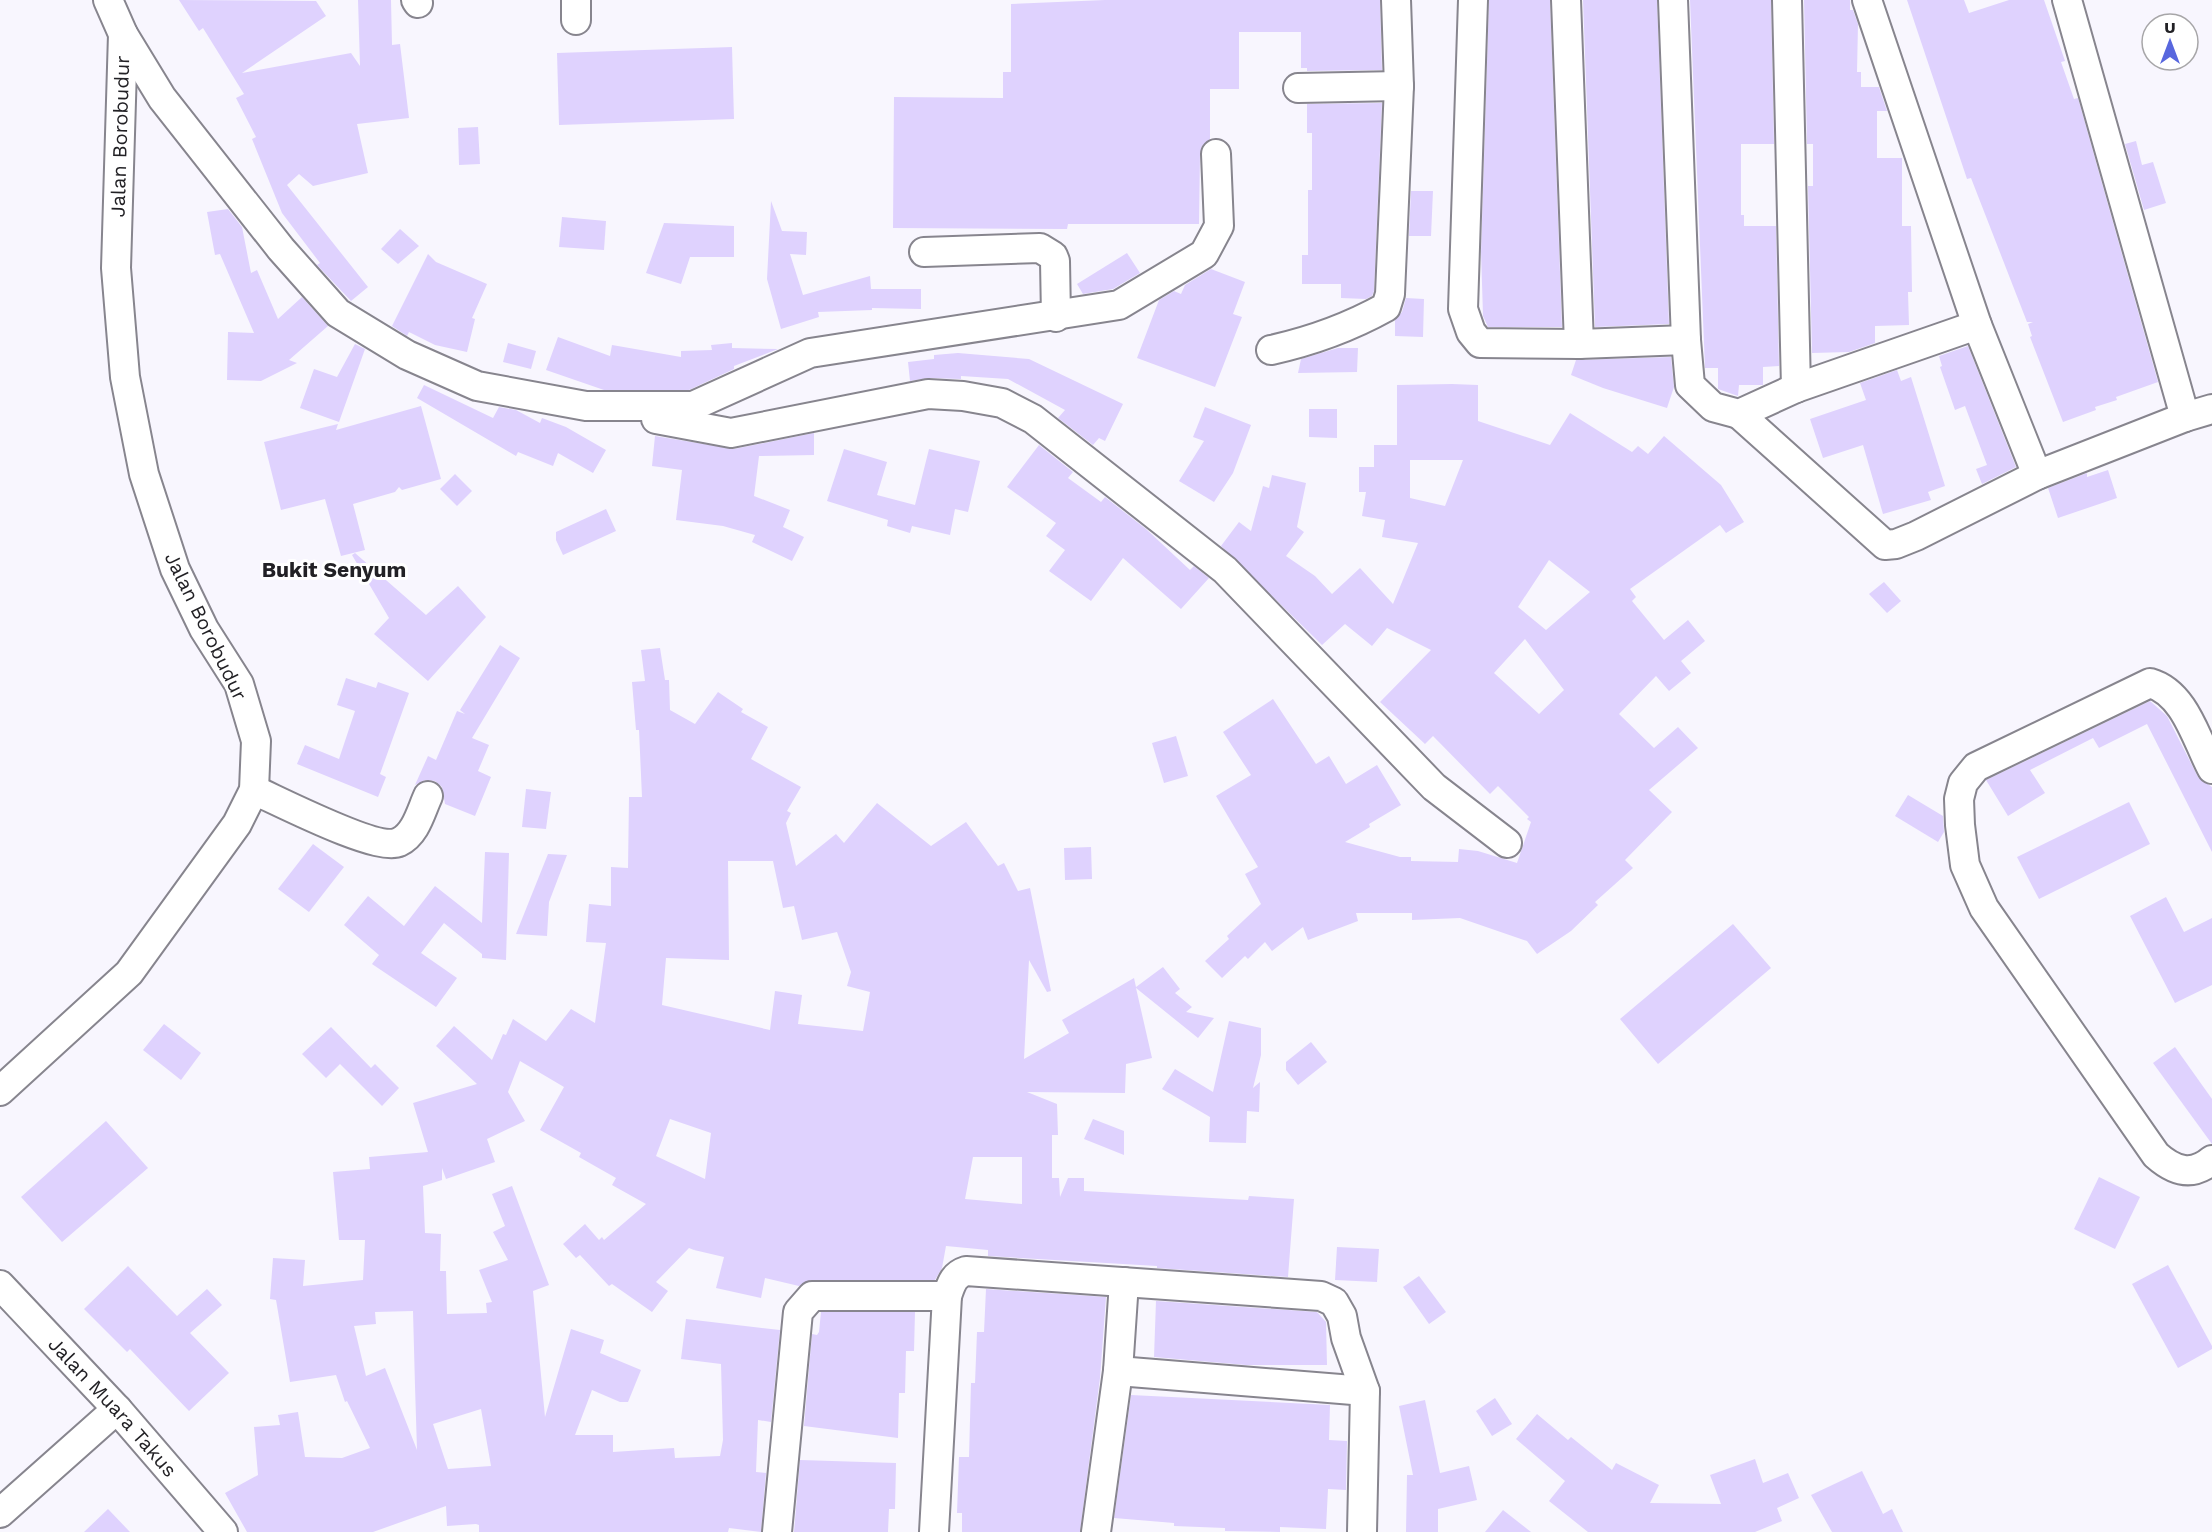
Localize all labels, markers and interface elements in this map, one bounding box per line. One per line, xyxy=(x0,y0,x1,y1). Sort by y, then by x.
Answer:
north arrow xyxy=(2140,12,2200,72)
text: U xyxy=(2164,18,2176,37)
street label: Jalan Borobudur xyxy=(106,55,134,218)
street label: Jalan Borobudur xyxy=(160,548,252,704)
district label: Bukit Senyum xyxy=(262,557,406,582)
street label: Jalan Muara Takus xyxy=(43,1332,182,1482)

